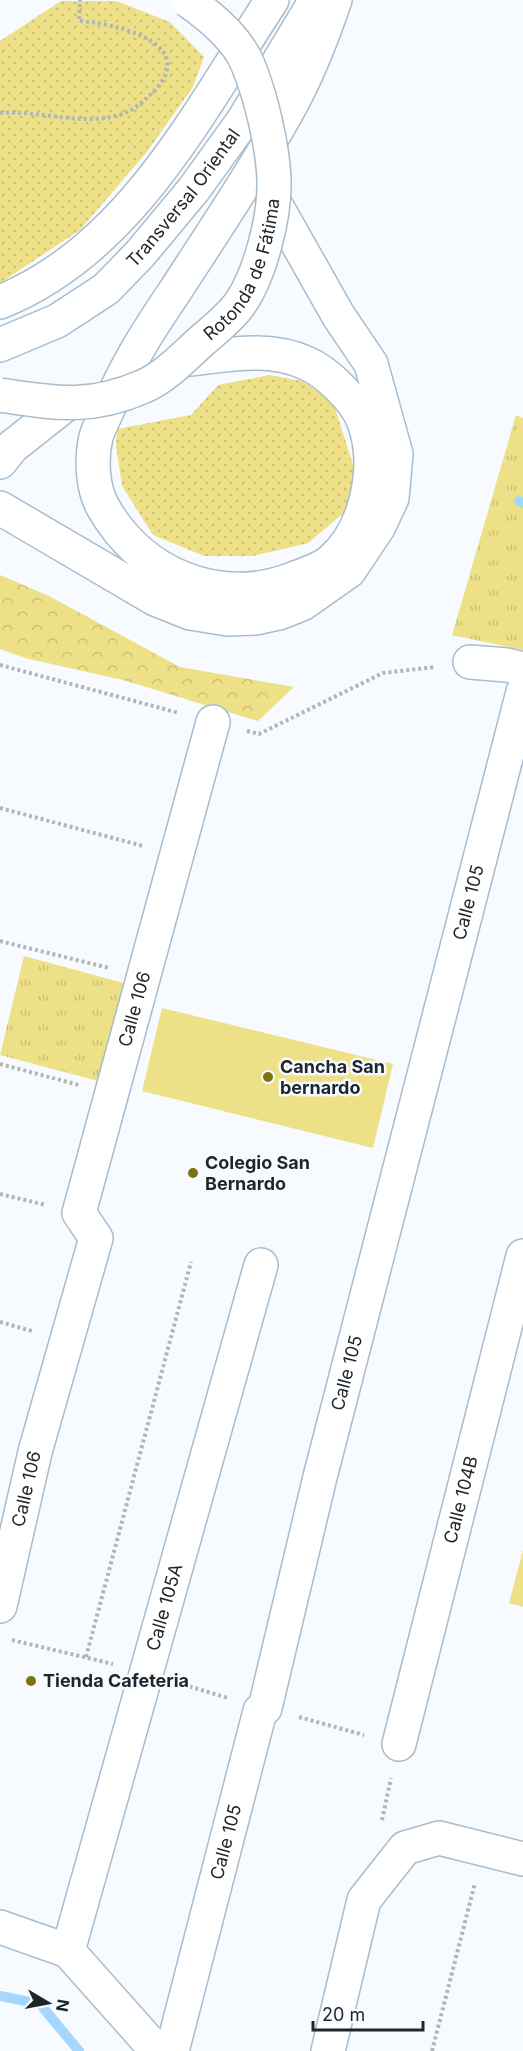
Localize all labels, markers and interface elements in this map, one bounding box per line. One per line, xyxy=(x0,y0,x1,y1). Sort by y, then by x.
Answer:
street label: Transversal Oriental xyxy=(122,124,244,271)
street label: Rotonda de Fátima xyxy=(199,197,283,344)
street label: Calle 105 xyxy=(448,862,488,942)
street label: Calle 106 xyxy=(114,969,154,1049)
place label: Cancha San bernardo xyxy=(280,1056,385,1098)
marker: Cancha San bernardo xyxy=(261,1070,275,1084)
place label: Colegio San Bernardo xyxy=(205,1152,310,1194)
marker: Colegio San Bernardo xyxy=(186,1166,200,1180)
street label: Calle 105 xyxy=(327,1333,366,1413)
street label: Calle 106 xyxy=(7,1449,45,1529)
street label: Calle 104B xyxy=(439,1454,482,1546)
street label: Calle 105A xyxy=(142,1561,186,1653)
place label: Tienda Cafeteria xyxy=(43,1670,189,1691)
marker: Tienda Cafeteria xyxy=(24,1674,38,1688)
street label: Calle 105 xyxy=(206,1802,245,1882)
north arrow xyxy=(18,1973,78,2033)
scale bar xyxy=(313,1994,422,2032)
text: N xyxy=(52,1998,74,2013)
text: 20 m xyxy=(322,2004,365,2025)

